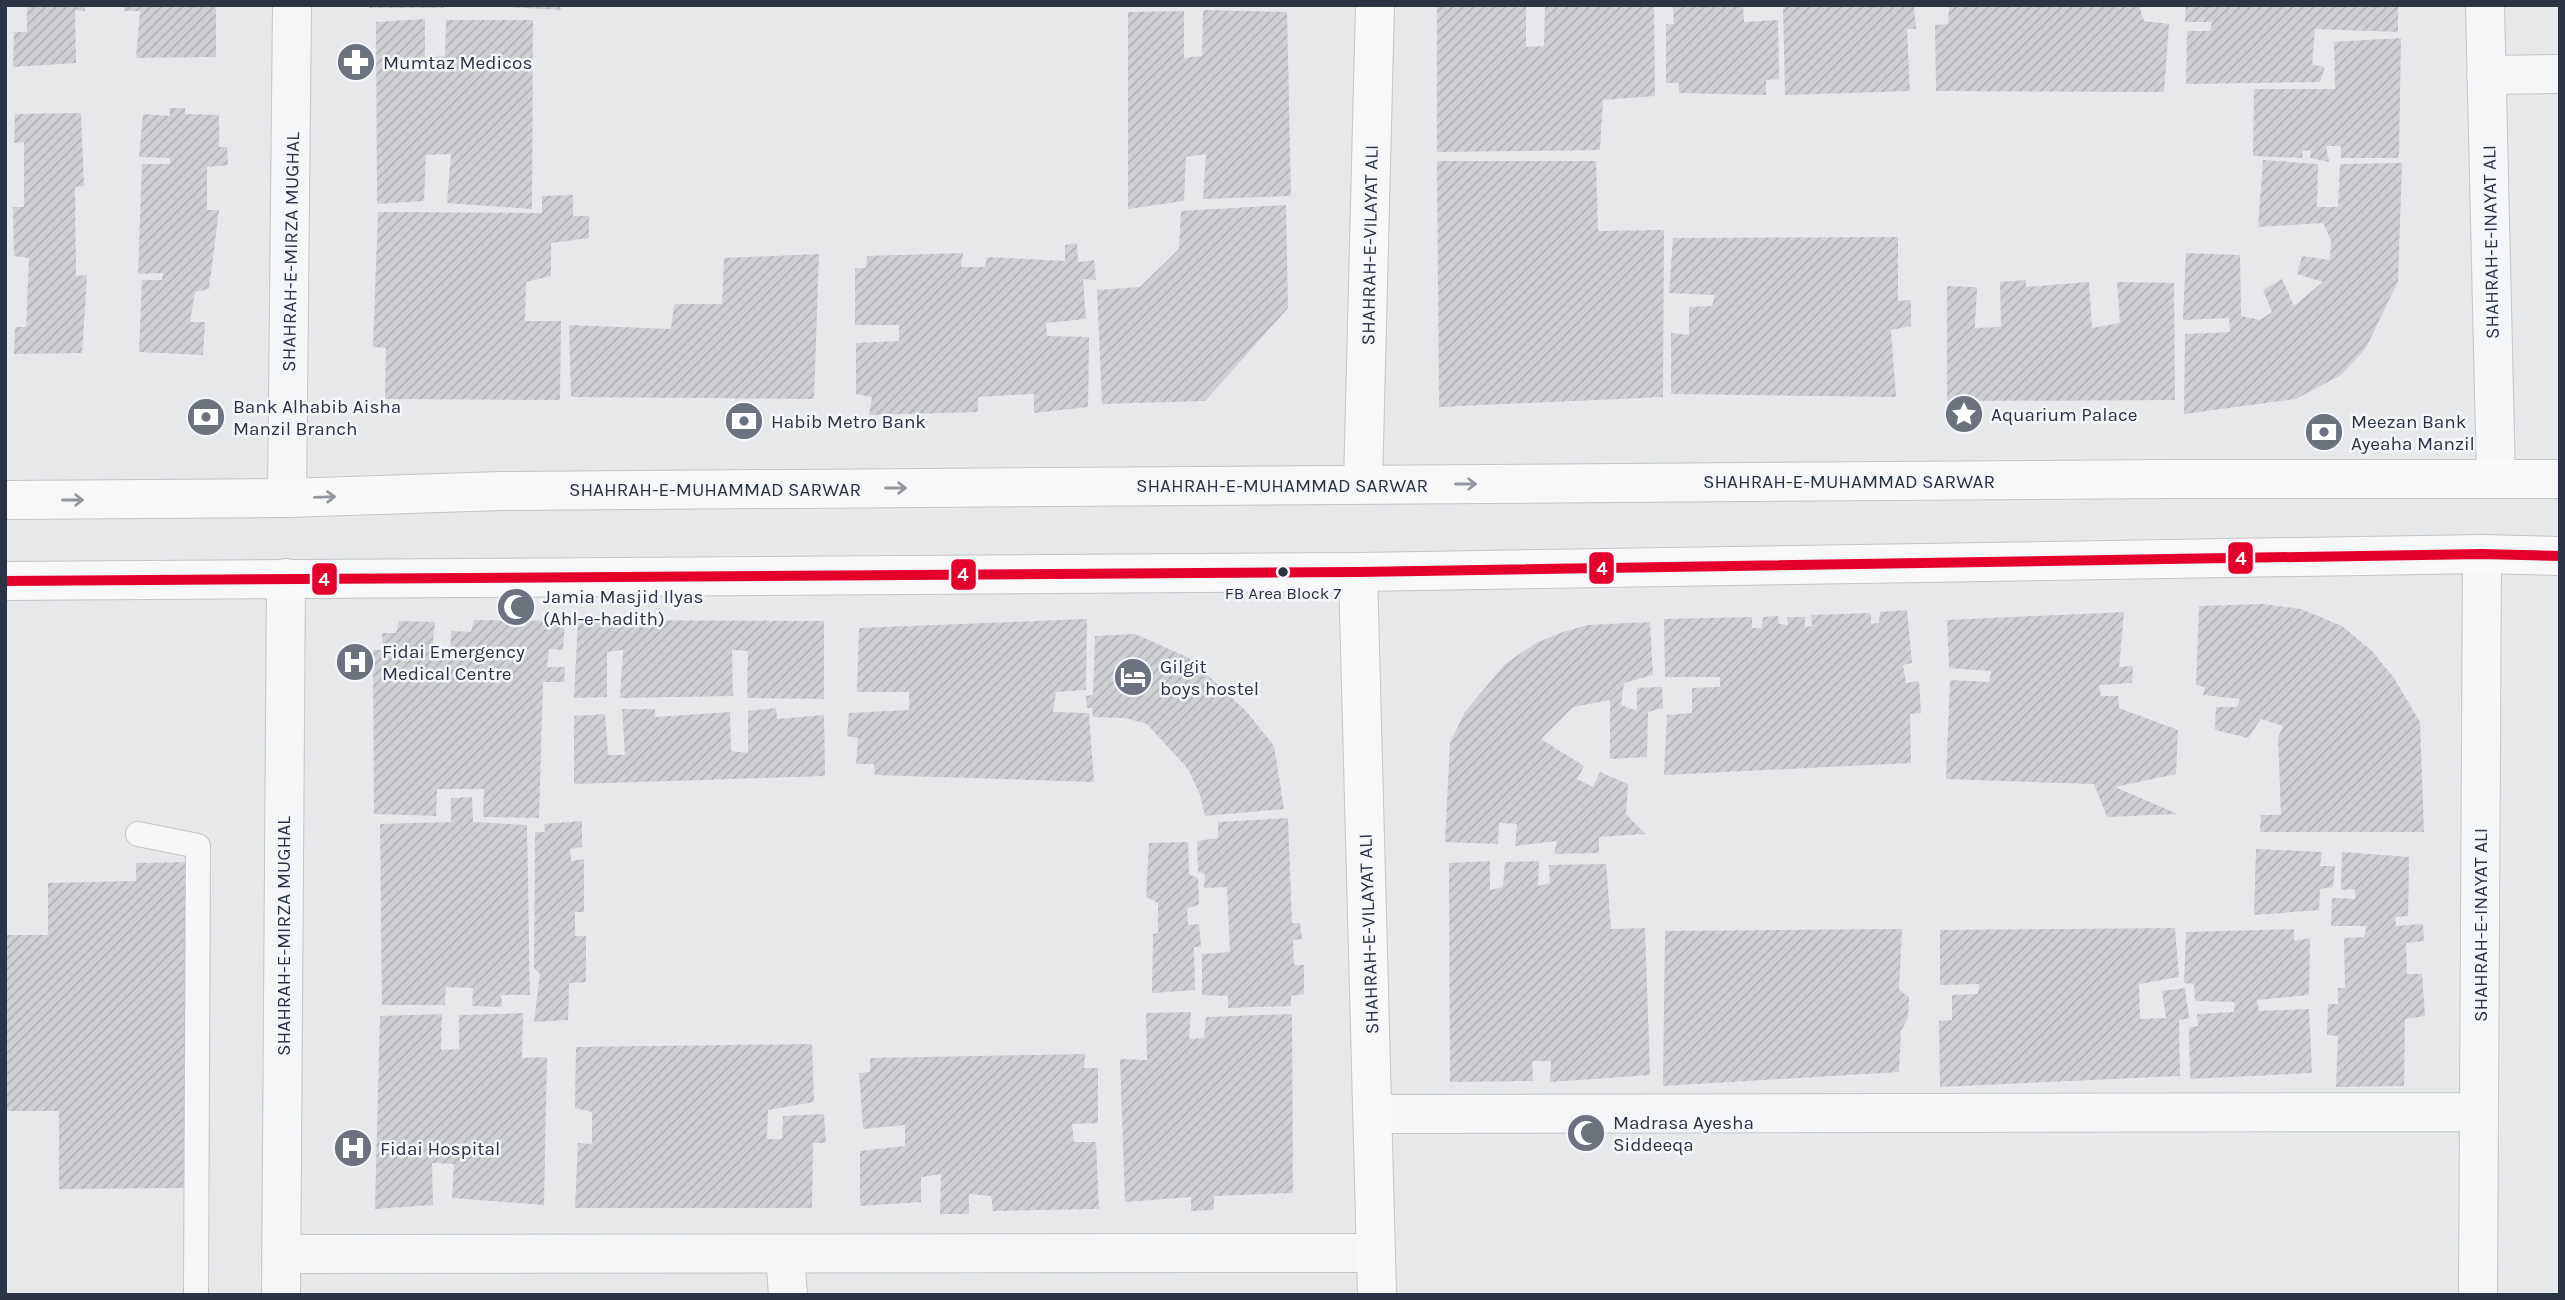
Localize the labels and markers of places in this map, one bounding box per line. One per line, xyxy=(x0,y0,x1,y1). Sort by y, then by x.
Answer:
pharmacy icon: Mumtaz Medicos xyxy=(335,41,377,83)
place label: Mumtaz Medicos xyxy=(383,52,532,74)
place icon: Aquarium Palace xyxy=(1943,393,1985,435)
bank icon: Bank Alhabib Aisha Manzil Branch xyxy=(185,396,227,438)
place label: Bank Alhabib Aisha Manzil Branch xyxy=(233,396,401,440)
bank icon: Habib Metro Bank xyxy=(723,400,765,442)
place label: Aquarium Palace xyxy=(1991,404,2138,426)
place label: Habib Metro Bank xyxy=(771,411,926,433)
bank icon: Meezan Bank Ayeaha Manzil xyxy=(2303,411,2345,453)
place label: Meezan Bank Ayeaha Manzil xyxy=(2351,411,2475,455)
marker: FB Area Block 7 xyxy=(1276,565,1290,579)
place label: FB Area Block 7 xyxy=(1225,583,1341,603)
mosque icon: Jamia Masjid Ilyas (Ahl-e-hadith) xyxy=(495,586,537,628)
place label: Jamia Masjid Ilyas (Ahl-e-hadith) xyxy=(543,586,703,630)
hospital icon: Fidai Emergency Medical Centre xyxy=(334,641,376,683)
place label: Fidai Emergency Medical Centre xyxy=(382,641,525,685)
hotel icon: Gilgit boys hostel xyxy=(1112,656,1154,698)
place label: Gilgit boys hostel xyxy=(1160,656,1259,700)
mosque icon: Madrasa Ayesha Siddeeqa xyxy=(1565,1112,1607,1154)
place label: Madrasa Ayesha Siddeeqa xyxy=(1613,1112,1754,1156)
hospital icon: Fidai Hospital xyxy=(332,1127,374,1169)
place label: Fidai Hospital xyxy=(380,1138,500,1160)

